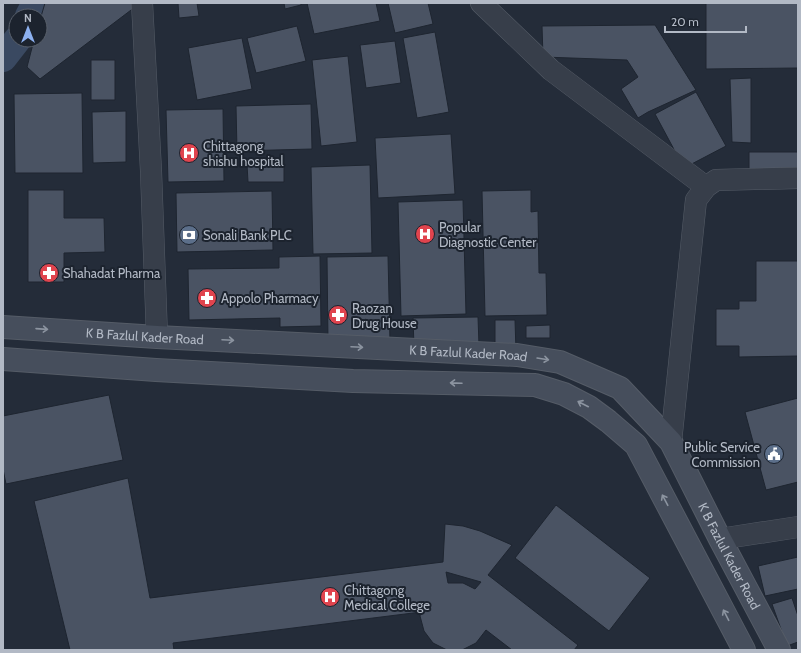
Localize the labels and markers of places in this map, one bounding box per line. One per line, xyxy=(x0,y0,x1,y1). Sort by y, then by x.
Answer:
place label: Chittagong shishu hospital xyxy=(203,138,284,169)
hospital icon: Chittagong shishu hospital xyxy=(178,142,200,164)
place label: Popular Diagnostic Center xyxy=(439,219,537,250)
hospital icon: Popular Diagnostic Center xyxy=(414,223,436,245)
bank icon: Sonali Bank PLC xyxy=(178,224,200,246)
place label: Sonali Bank PLC xyxy=(203,227,292,243)
pharmacy icon: Shahadat Pharma xyxy=(38,262,60,284)
place label: Shahadat Pharma xyxy=(63,265,161,281)
pharmacy icon: Appolo Pharmacy xyxy=(196,287,218,309)
place label: Appolo Pharmacy xyxy=(221,290,319,306)
place label: Raozan Drug House xyxy=(352,300,417,331)
pharmacy icon: Raozan Drug House xyxy=(327,304,349,326)
place label: Public Service Commission xyxy=(684,439,760,470)
public building icon: Public Service Commission xyxy=(763,443,785,465)
place label: Chittagong Medical College xyxy=(344,582,430,613)
hospital icon: Chittagong Medical College xyxy=(319,586,341,608)

